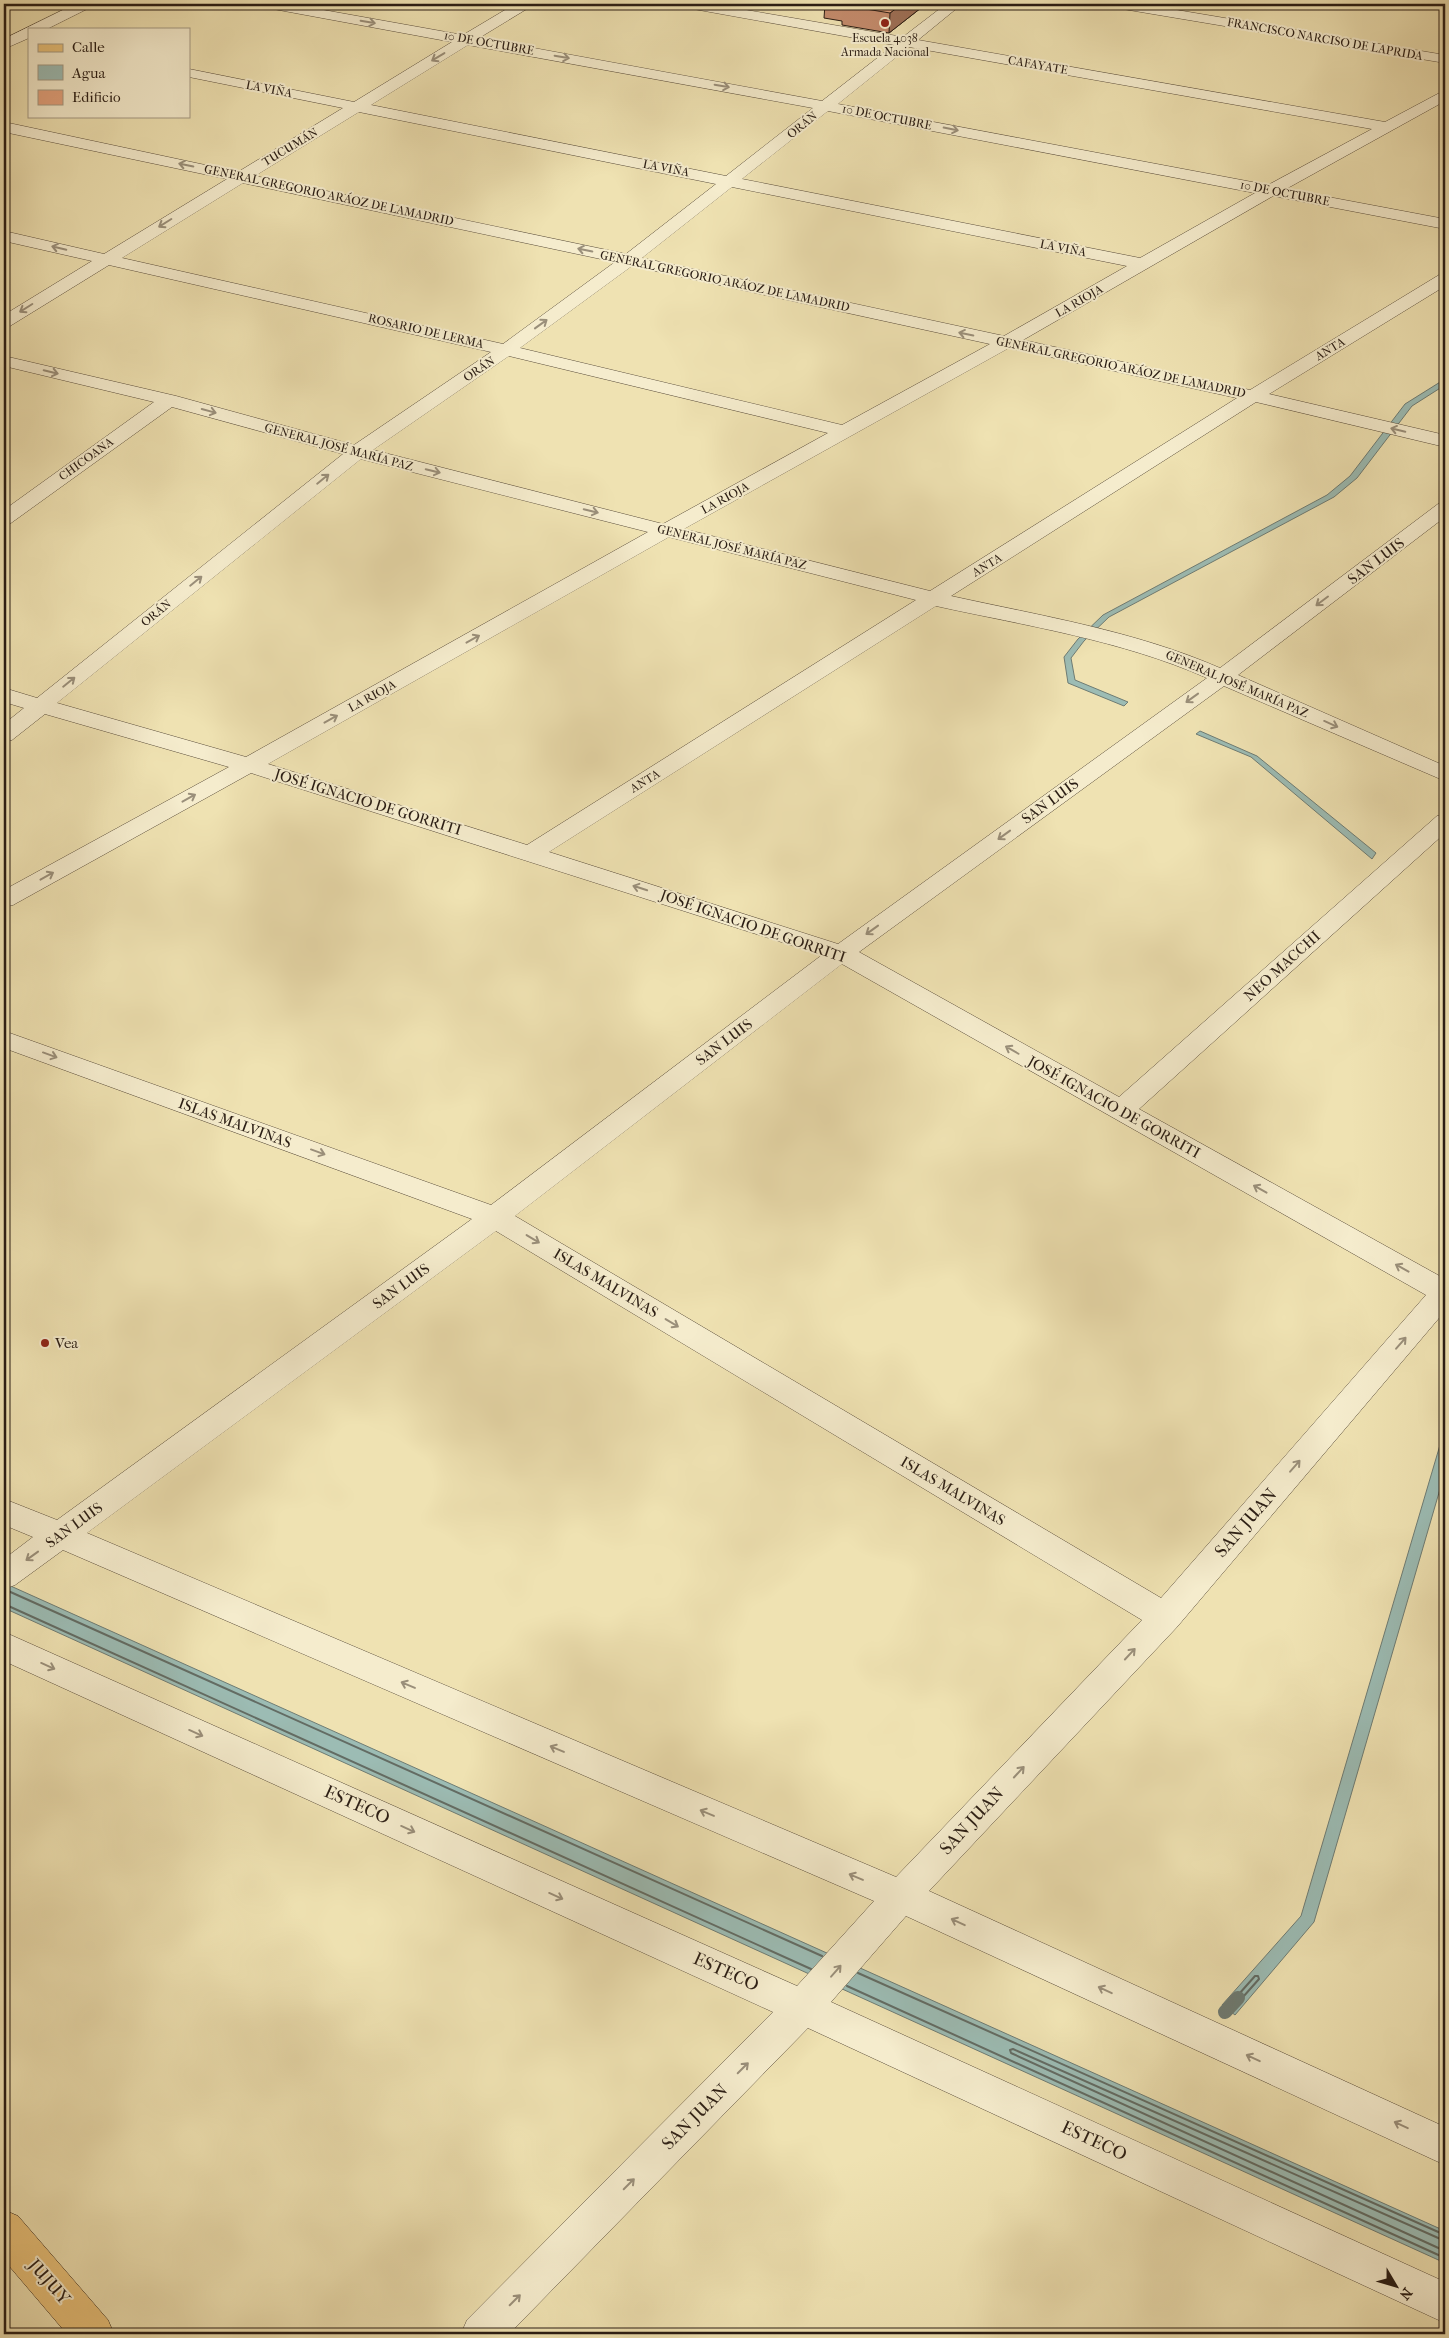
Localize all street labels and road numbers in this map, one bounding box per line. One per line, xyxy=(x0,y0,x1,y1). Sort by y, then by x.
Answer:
street label: FRANCISCO NARCISO DE LAPRIDA xyxy=(1226,15,1424,63)
street label: 10 DE OCTUBRE xyxy=(443,28,535,58)
street label: CAFAYATE xyxy=(1007,53,1069,77)
street label: LA VIÑA xyxy=(245,78,294,100)
street label: 10 DE OCTUBRE xyxy=(841,101,933,133)
street label: ORÁN xyxy=(783,108,820,141)
street label: TUCUMÁN xyxy=(259,124,320,169)
street label: LA VIÑA xyxy=(642,157,691,179)
street label: GENERAL GREGORIO ARÁOZ DE LAMADRID xyxy=(203,161,455,228)
street label: 10 DE OCTUBRE xyxy=(1239,177,1331,209)
street label: LA VIÑA xyxy=(1039,237,1088,259)
street label: GENERAL GREGORIO ARÁOZ DE LAMADRID xyxy=(599,247,851,314)
street label: LA RIOJA xyxy=(1053,282,1105,320)
street label: ROSARIO DE LERMA xyxy=(367,311,485,351)
street label: GENERAL GREGORIO ARÁOZ DE LAMADRID xyxy=(995,333,1247,400)
street label: ANTA xyxy=(1312,335,1348,364)
street label: ORÁN xyxy=(460,353,497,385)
street label: GENERAL JOSÉ MARÍA PAZ xyxy=(263,419,415,474)
street label: CHICOANA xyxy=(56,434,116,483)
street label: LA RIOJA xyxy=(699,479,752,517)
street label: GENERAL JOSÉ MARÍA PAZ xyxy=(656,521,809,572)
street label: SAN LUIS xyxy=(1344,534,1408,588)
street label: ANTA xyxy=(969,550,1005,580)
street label: ORÁN xyxy=(137,596,174,629)
street label: GENERAL JOSÉ MARÍA PAZ xyxy=(1164,647,1311,720)
street label: LA RIOJA xyxy=(346,677,399,715)
street label: JOSÉ IGNACIO DE GORRITI xyxy=(271,765,464,839)
street label: ANTA xyxy=(627,766,663,796)
street label: SAN LUIS xyxy=(1018,774,1082,828)
street label: JOSÉ IGNACIO DE GORRITI xyxy=(657,885,848,966)
street label: NEO MACCHI xyxy=(1240,927,1324,1005)
street label: SAN LUIS xyxy=(692,1015,756,1069)
street label: JOSÉ IGNACIO DE GORRITI xyxy=(1024,1051,1204,1162)
street label: ISLAS MALVINAS xyxy=(176,1094,294,1152)
street label: ISLAS MALVINAS xyxy=(550,1245,662,1322)
street label: SAN LUIS xyxy=(369,1259,433,1313)
street label: ISLAS MALVINAS xyxy=(897,1453,1009,1530)
street label: SAN JUAN xyxy=(1210,1484,1282,1562)
street label: SAN LUIS xyxy=(42,1498,106,1552)
street label: ESTECO xyxy=(321,1781,393,1829)
street label: SAN JUAN xyxy=(935,1783,1009,1859)
street label: ESTECO xyxy=(690,1948,762,1996)
street label: SAN JUAN xyxy=(658,2079,733,2154)
street label: ESTECO xyxy=(1058,2117,1130,2165)
street label: JUJUY xyxy=(22,2253,75,2310)

